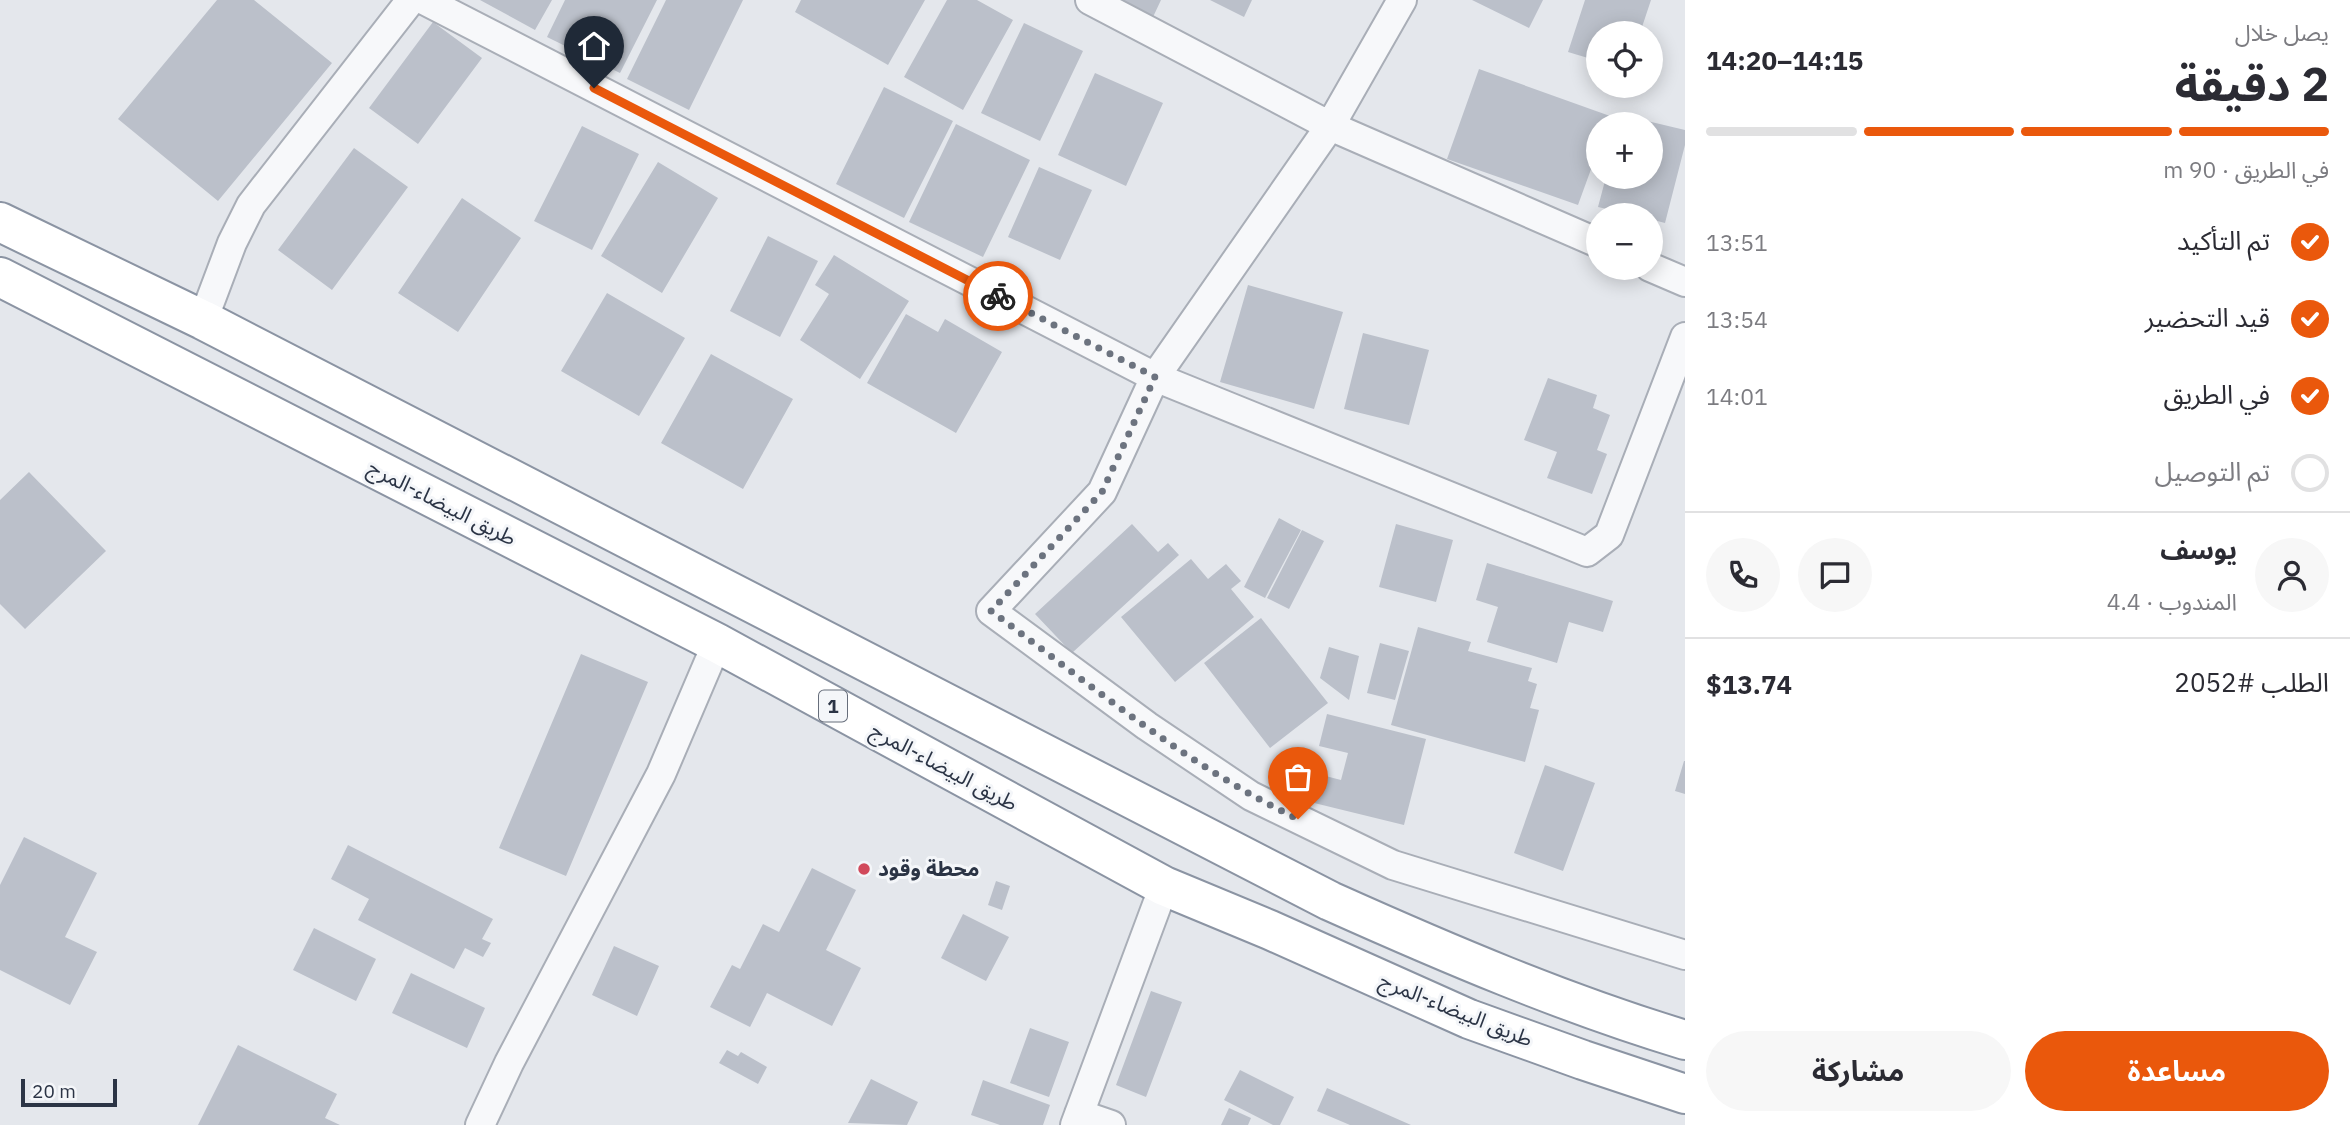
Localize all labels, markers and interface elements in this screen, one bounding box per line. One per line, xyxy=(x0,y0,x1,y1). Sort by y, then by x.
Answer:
pin xyxy=(564,16,624,88)
text: يصل خلال xyxy=(2235,17,2329,47)
map controls xyxy=(1586,21,1663,280)
button: locate xyxy=(1586,21,1663,98)
icon: home xyxy=(575,27,613,65)
text: 14:15–14:20 xyxy=(1706,43,1863,77)
text: 2 دقيقة xyxy=(2175,54,2329,114)
button: + xyxy=(1586,112,1663,189)
text: في الطريق · 90 m xyxy=(2163,154,2329,184)
button: − xyxy=(1586,203,1663,280)
text: تم التأكيد xyxy=(2177,223,2270,257)
icon: check xyxy=(2291,223,2329,261)
text: 13:51 xyxy=(1706,227,1768,257)
courier xyxy=(963,261,1033,331)
icon: bike xyxy=(979,277,1017,315)
text: قيد التحضير xyxy=(2145,300,2270,334)
icon: check xyxy=(2291,300,2329,338)
text: 13:54 xyxy=(1706,304,1768,334)
text: في الطريق xyxy=(2163,377,2270,411)
icon: check xyxy=(2291,377,2329,415)
text: 14:01 xyxy=(1706,381,1768,411)
street label: طريق البيضاء-المرج xyxy=(363,453,521,553)
text: تم التوصيل xyxy=(2154,454,2270,488)
text: يوسف xyxy=(2160,532,2237,566)
button: phone xyxy=(1706,538,1780,612)
button: chat xyxy=(1798,538,1872,612)
button: person xyxy=(2255,538,2329,612)
text: المندوب · 4.4 xyxy=(2107,586,2237,616)
text: الطلب #2052 xyxy=(2174,665,2329,699)
text: $13.74 xyxy=(1706,667,1792,701)
road number: 1 xyxy=(819,691,847,722)
street label: طريق البيضاء-المرج xyxy=(865,715,1023,819)
pin xyxy=(1268,747,1328,819)
icon: bag xyxy=(1279,758,1317,796)
place label: محطة وقود xyxy=(878,854,980,882)
marker: محطة وقود xyxy=(856,861,872,877)
street label: طريق البيضاء-المرج xyxy=(1375,966,1537,1054)
button: مشاركة xyxy=(1706,1031,2011,1111)
button: مساعدة xyxy=(2025,1031,2329,1111)
scale bar xyxy=(21,1076,117,1108)
text: 20 m xyxy=(32,1079,76,1103)

